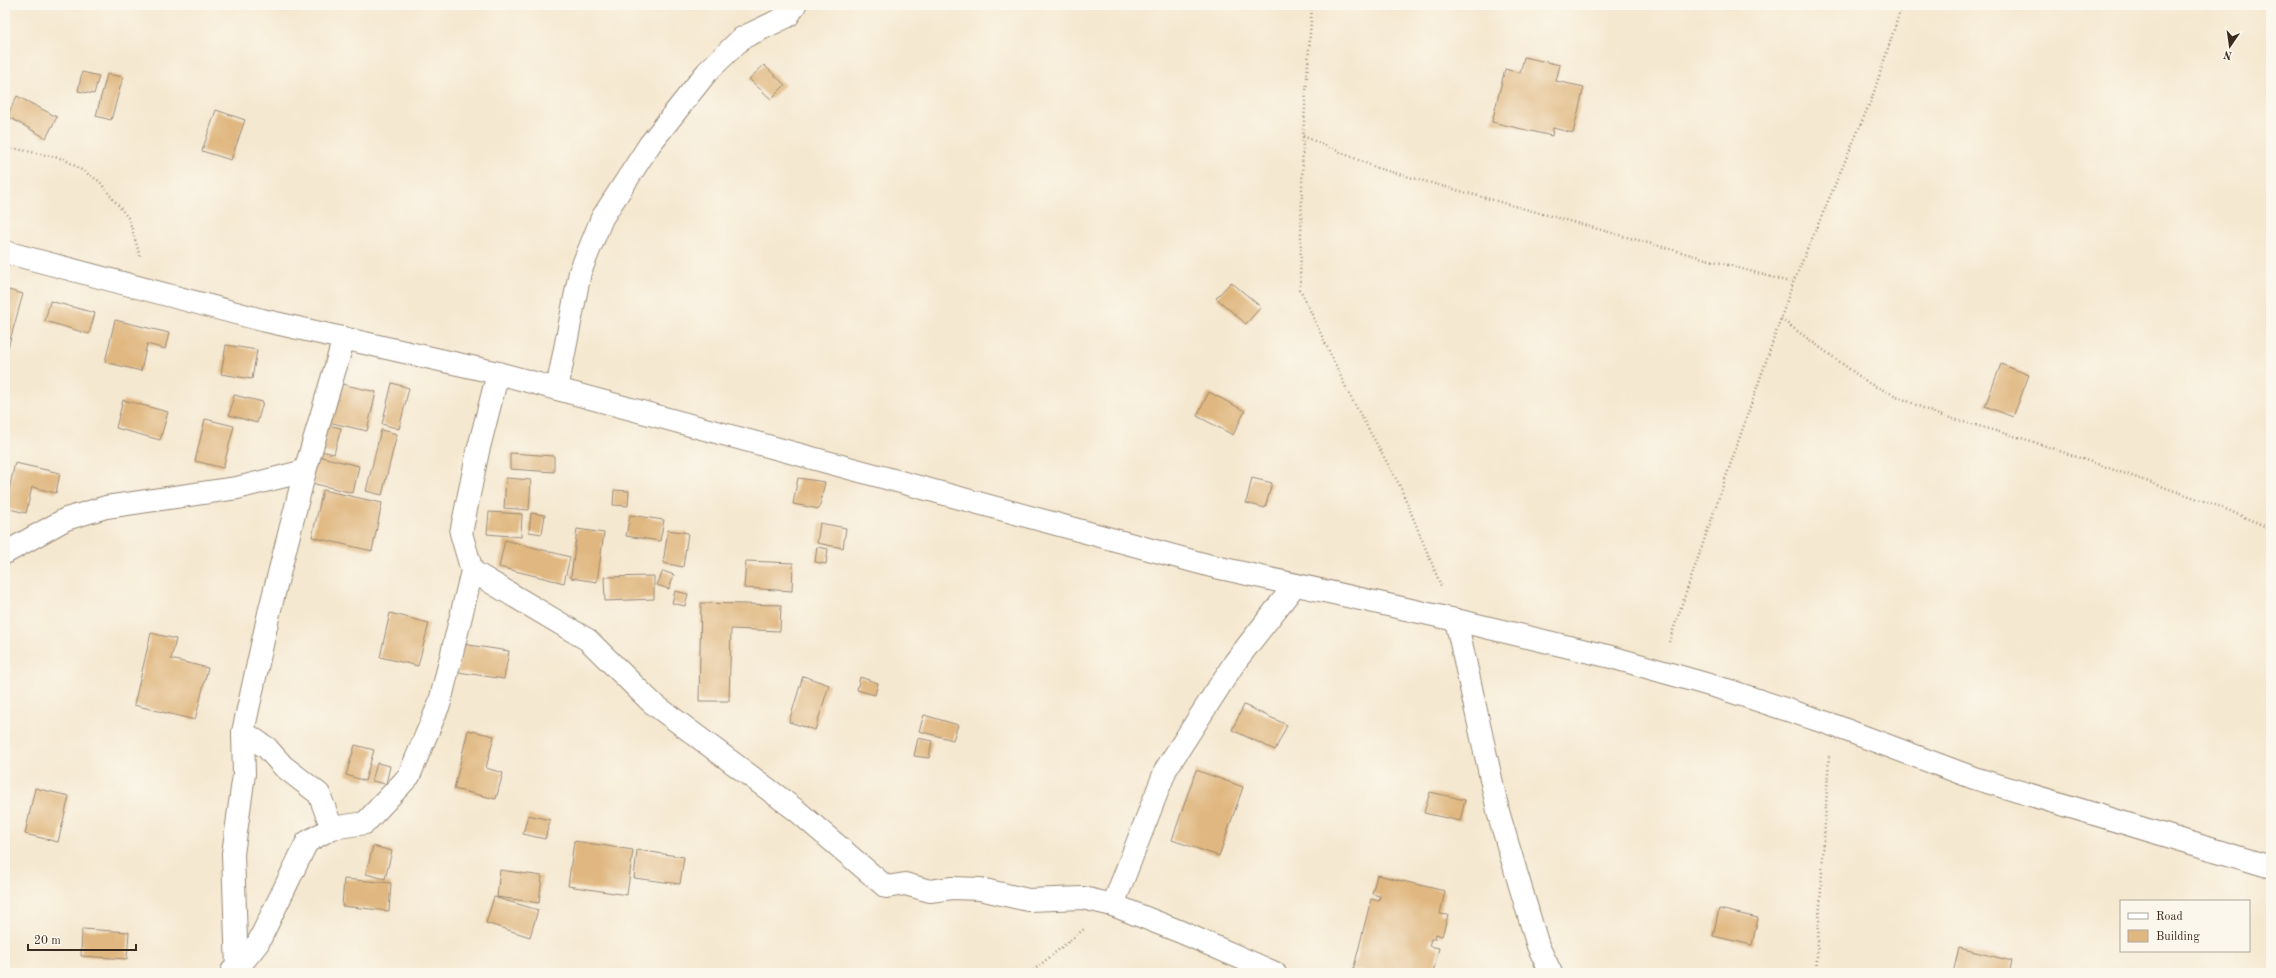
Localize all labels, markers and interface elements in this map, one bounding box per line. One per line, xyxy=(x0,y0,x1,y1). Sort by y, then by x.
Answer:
north arrow xyxy=(2210,26,2250,66)
text: N xyxy=(2222,48,2233,61)
legend xyxy=(2120,900,2250,952)
text: Road xyxy=(2156,911,2183,923)
scale bar xyxy=(28,926,136,952)
text: Building xyxy=(2156,931,2200,943)
text: 20 m xyxy=(34,935,61,947)

